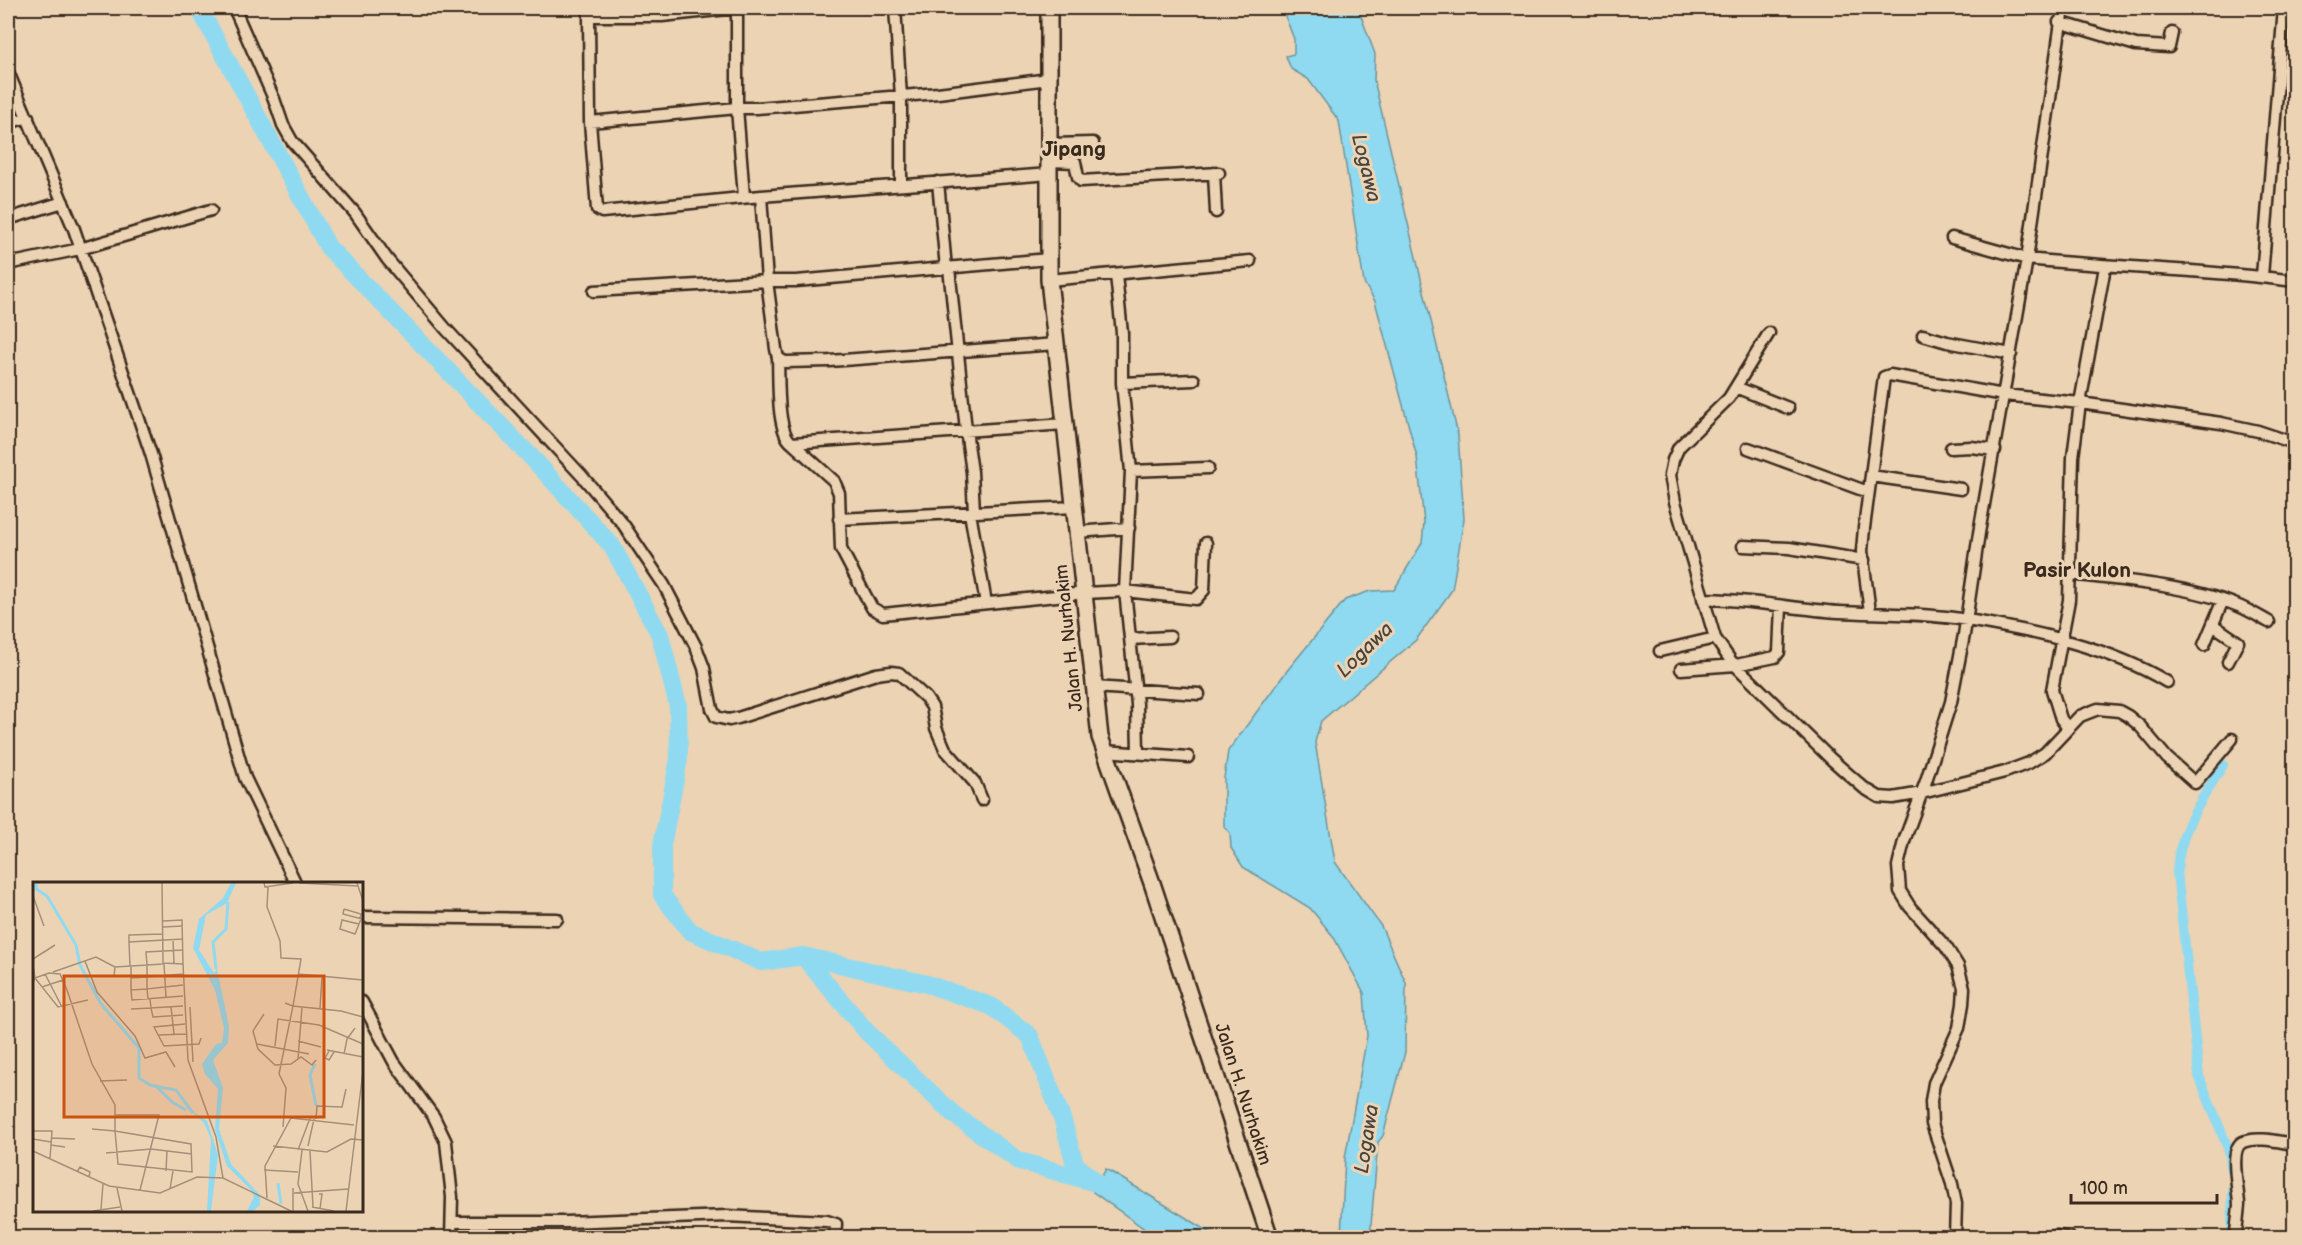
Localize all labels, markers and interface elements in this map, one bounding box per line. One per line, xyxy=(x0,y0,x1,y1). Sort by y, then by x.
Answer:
water label: Logawa xyxy=(1346,131,1386,205)
district label: Jipang xyxy=(1042,137,1106,162)
district label: Pasir Kulon xyxy=(2023,558,2131,583)
street label: Jalan H. Nurhakim xyxy=(1051,563,1087,713)
water label: Logawa xyxy=(1332,617,1398,683)
inset map xyxy=(33,882,363,1212)
street label: Jalan H. Nurhakim xyxy=(1210,1020,1276,1168)
water label: Logawa xyxy=(1350,1103,1384,1175)
scale bar xyxy=(2071,1167,2216,1205)
text: 100 m xyxy=(2080,1178,2128,1199)

